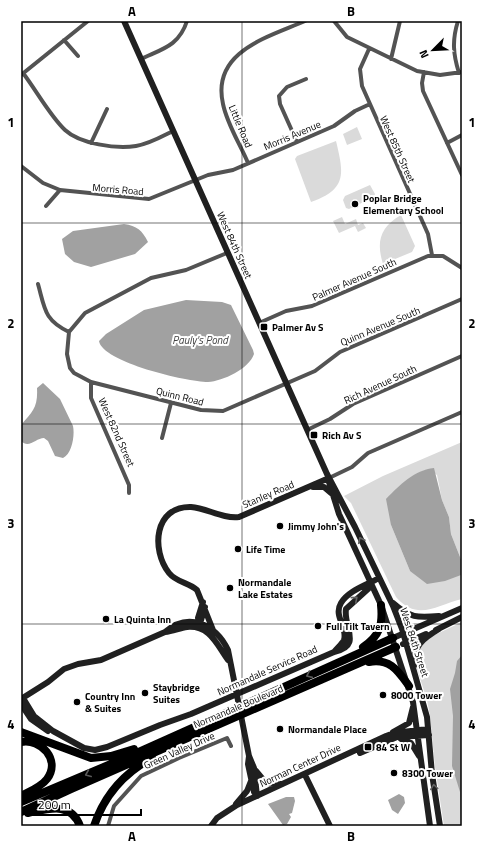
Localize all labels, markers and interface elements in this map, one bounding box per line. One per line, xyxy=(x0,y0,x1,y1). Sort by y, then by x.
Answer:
text: A xyxy=(128,1,136,21)
text: B xyxy=(347,1,355,21)
north arrow xyxy=(413,30,453,70)
text: N xyxy=(415,47,433,61)
street label: Little Road xyxy=(225,102,256,150)
text: 1 xyxy=(7,112,15,132)
text: 1 xyxy=(468,112,476,132)
street label: West 85th Street xyxy=(376,113,419,186)
street label: Morris Avenue xyxy=(261,117,323,154)
street label: Morris Road xyxy=(92,180,144,199)
place label: Poplar Bridge Elementary School xyxy=(363,191,444,218)
marker: Poplar Bridge Elementary School xyxy=(350,199,360,209)
street label: West 84th Street xyxy=(213,209,256,282)
street label: Palmer Avenue South xyxy=(310,254,399,305)
street label: Quinn Avenue South xyxy=(338,303,422,350)
text: 2 xyxy=(7,313,15,333)
text: 2 xyxy=(468,313,476,333)
place label: Palmer Av S xyxy=(272,320,324,335)
marker: Palmer Av S xyxy=(259,322,269,332)
water label: Pauly's Pond xyxy=(172,332,229,348)
street label: Rich Avenue South xyxy=(341,361,419,408)
street label: Quinn Road xyxy=(154,383,205,410)
street label: West 82nd Street xyxy=(95,395,139,469)
place label: Rich Av S xyxy=(322,428,362,443)
marker: Rich Av S xyxy=(309,430,319,440)
street label: Stanley Road xyxy=(240,477,297,512)
text: 3 xyxy=(7,513,15,533)
text: 3 xyxy=(468,513,476,533)
place label: Jimmy John's xyxy=(288,519,344,534)
marker: Jimmy John's xyxy=(275,521,285,531)
one-way arrow xyxy=(358,536,366,544)
place label: Life Time xyxy=(246,542,285,557)
marker: Life Time xyxy=(233,544,243,554)
place label: Normandale Lake Estates xyxy=(238,575,293,602)
marker: Normandale Lake Estates xyxy=(225,583,235,593)
one-way arrow xyxy=(351,597,358,604)
street label: West 84th Street xyxy=(396,606,433,679)
place label: La Quinta Inn xyxy=(114,612,171,627)
marker: La Quinta Inn xyxy=(101,614,111,624)
place label: Full Tilt Tavern xyxy=(326,619,390,634)
marker: Full Tilt Tavern xyxy=(313,621,323,631)
street label: Normandale Service Road xyxy=(215,642,320,699)
one-way arrow xyxy=(305,670,313,678)
place label: Staybridge Suites xyxy=(153,680,200,707)
street label: Normandale Boulevard xyxy=(191,681,286,732)
marker: Staybridge Suites xyxy=(140,688,150,698)
place label: 8000 Tower xyxy=(391,688,442,703)
place label: Country Inn & Suites xyxy=(85,689,135,716)
marker: 8000 Tower xyxy=(378,690,388,700)
marker: Country Inn & Suites xyxy=(72,697,82,707)
text: 4 xyxy=(7,714,15,734)
text: 4 xyxy=(468,714,476,734)
place label: Normandale Place xyxy=(288,722,367,737)
marker: Normandale Place xyxy=(275,724,285,734)
street label: Green Valley Drive xyxy=(141,728,217,773)
street label: Norman Center Drive xyxy=(257,740,343,791)
place label: 84 St W xyxy=(376,740,411,755)
marker: 84 St W xyxy=(363,742,373,752)
place label: 8300 Tower xyxy=(402,766,453,781)
marker: 8300 Tower xyxy=(389,768,399,778)
one-way arrow xyxy=(84,769,92,777)
one-way arrow xyxy=(430,784,439,791)
scale bar xyxy=(32,791,141,817)
text: 200 m xyxy=(38,795,71,814)
text: A xyxy=(128,826,136,846)
text: B xyxy=(347,826,355,846)

